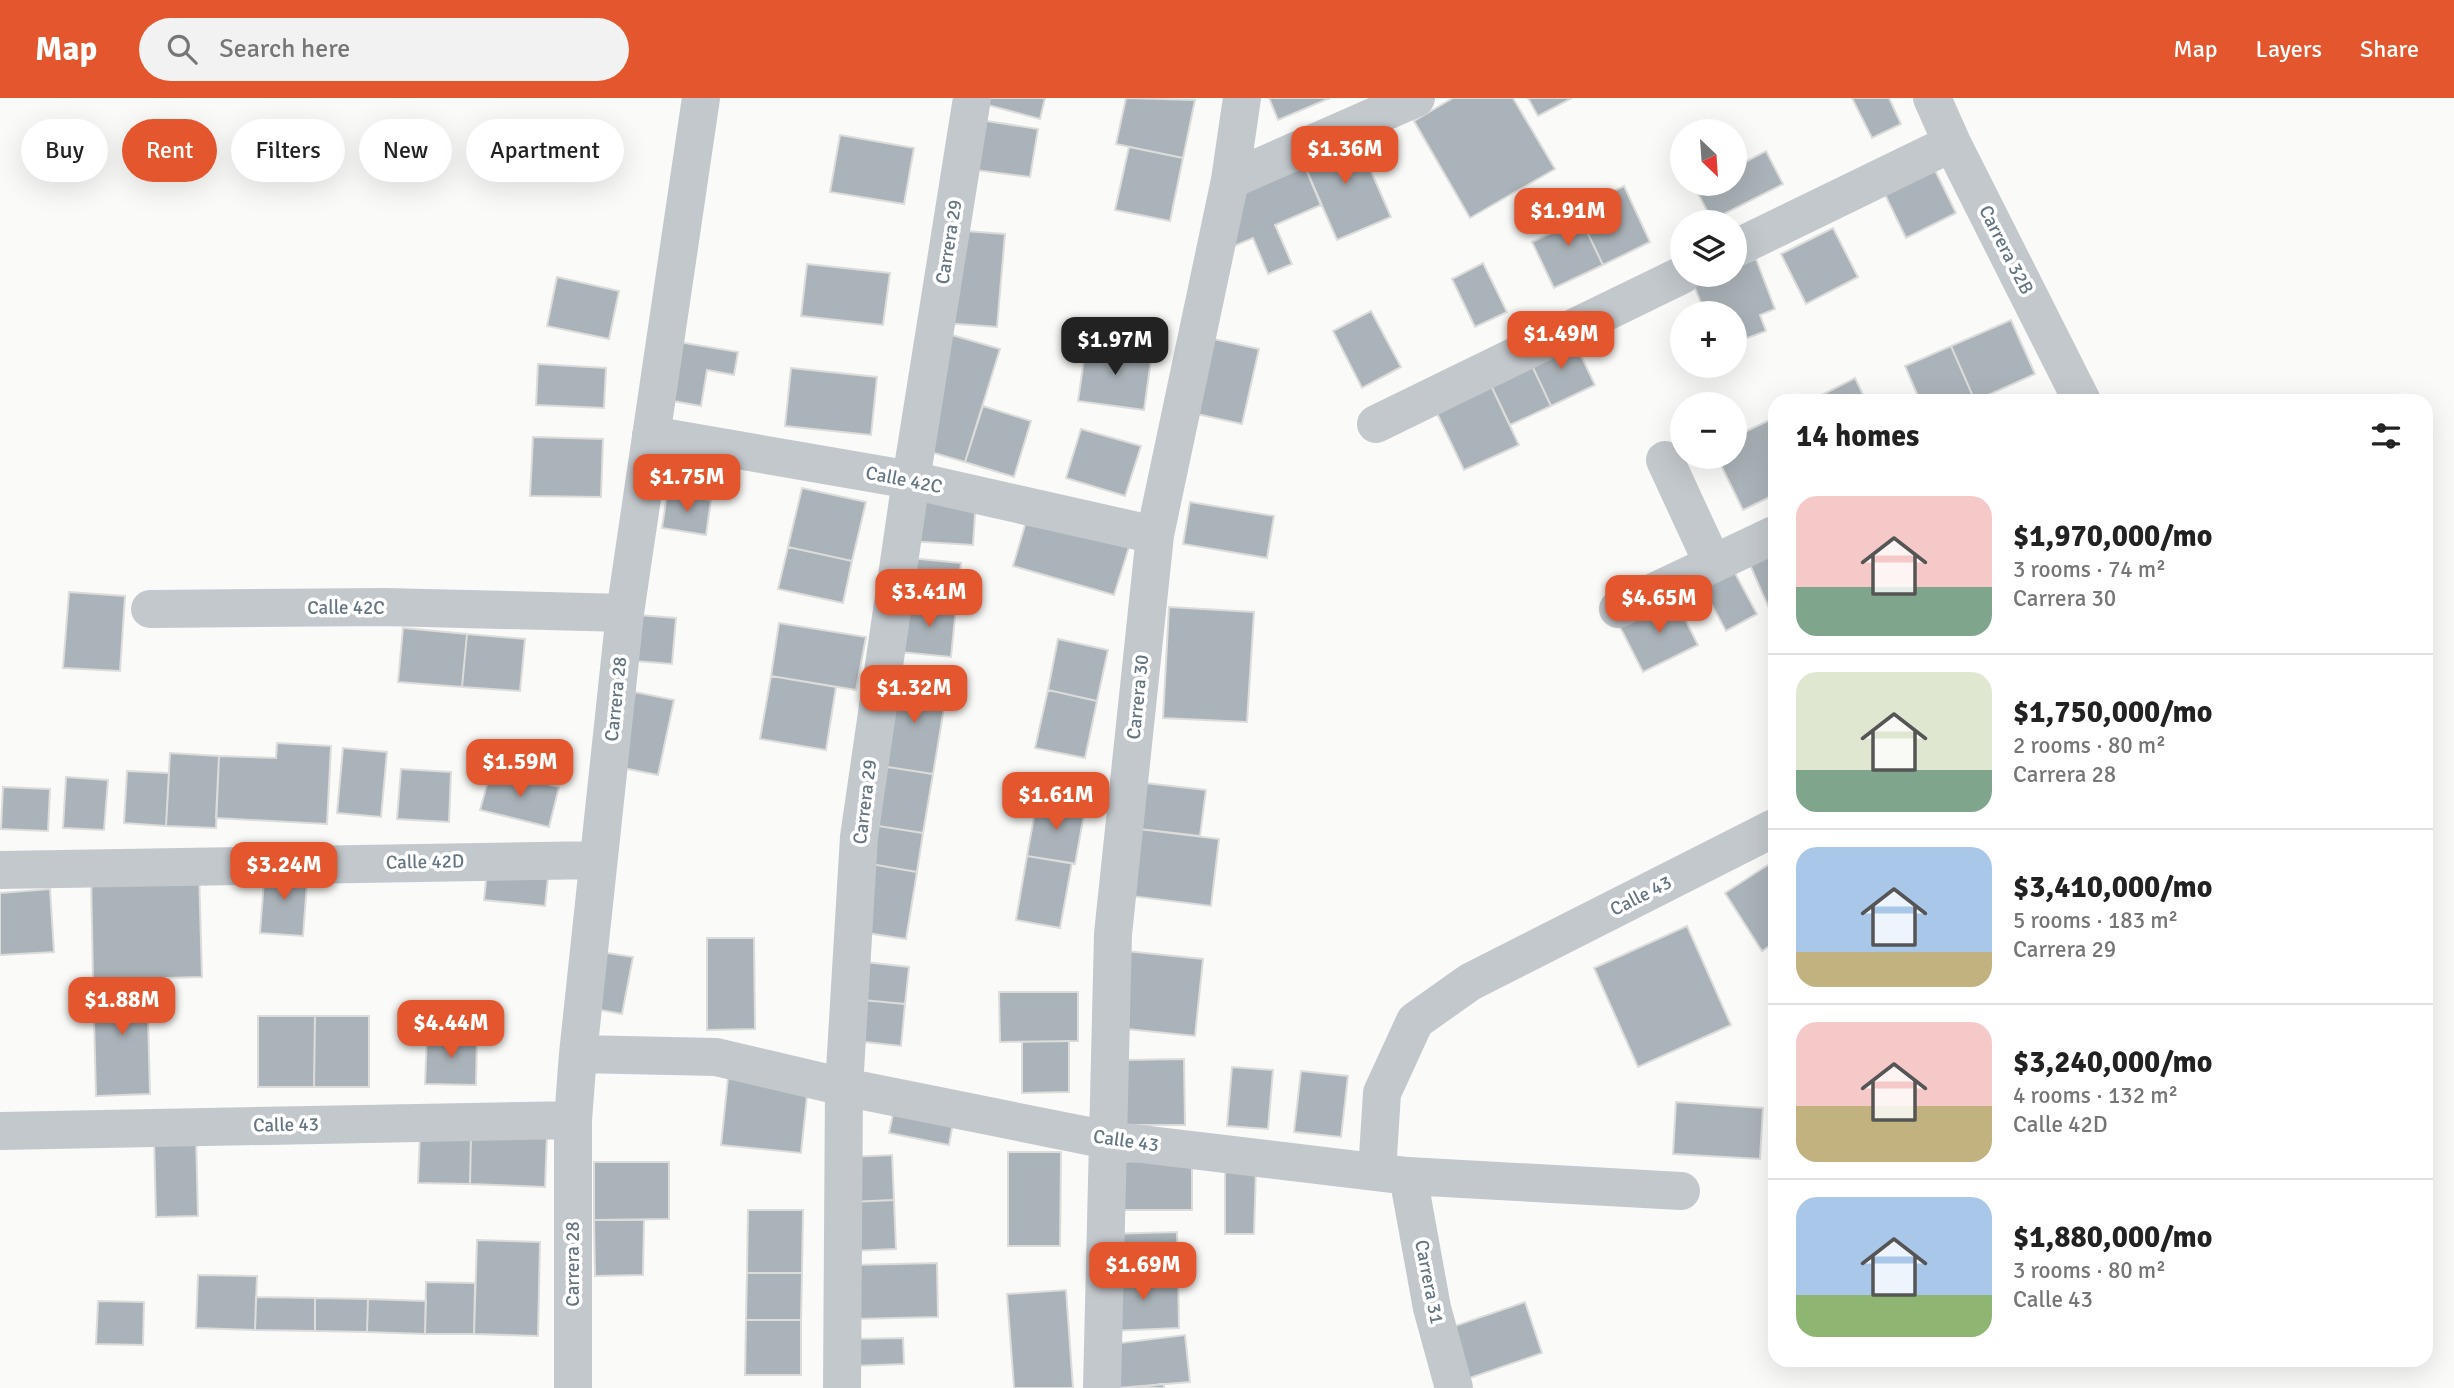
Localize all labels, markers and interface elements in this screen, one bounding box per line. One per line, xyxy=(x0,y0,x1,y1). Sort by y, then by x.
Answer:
search box xyxy=(139,18,629,81)
text: Map xyxy=(35,29,97,70)
icon: search xyxy=(163,30,201,68)
text: Search here xyxy=(219,33,350,65)
text: Map xyxy=(2173,34,2218,64)
text: Layers xyxy=(2256,34,2322,64)
text: Share xyxy=(2360,34,2419,64)
chip: Buy xyxy=(21,119,108,182)
chip: Rent xyxy=(122,119,217,182)
chip: Filters xyxy=(231,119,345,182)
chip: New xyxy=(359,119,452,182)
chip: Apartment xyxy=(466,119,624,182)
north arrow xyxy=(1670,119,1746,196)
map controls xyxy=(1670,119,1747,469)
pin: $1.36M xyxy=(1288,126,1402,186)
text: $1.36M xyxy=(1307,134,1383,163)
pin: $1.91M xyxy=(1511,188,1625,248)
text: $1.91M xyxy=(1530,196,1606,225)
street label: Carrera 29 xyxy=(930,198,968,286)
street label: Carrera 32B xyxy=(1973,201,2039,299)
button: layers xyxy=(1670,210,1747,287)
button: + xyxy=(1670,301,1747,378)
pin: $1.49M xyxy=(1504,312,1618,371)
pin: $1.97M xyxy=(1058,317,1172,377)
text: $1.49M xyxy=(1523,319,1599,348)
text: $1.97M xyxy=(1077,325,1153,354)
button: − xyxy=(1670,392,1747,469)
icon: filters xyxy=(2367,417,2405,455)
text: 14 homes xyxy=(1796,418,1919,455)
pin: $1.75M xyxy=(630,454,744,514)
street label: Calle 42C xyxy=(864,461,944,499)
text: $1.75M xyxy=(649,462,725,491)
text: $1,970,000/mo xyxy=(2013,518,2212,555)
icon: home xyxy=(1852,524,1936,608)
text: 3 rooms · 74 m² xyxy=(2013,555,2166,584)
pin: $3.41M xyxy=(872,570,986,629)
pin: $4.65M xyxy=(1602,575,1716,635)
text: $3.41M xyxy=(891,577,967,606)
text: $4.65M xyxy=(1621,583,1697,612)
text: Carrera 30 xyxy=(2013,584,2116,613)
street label: Calle 42C xyxy=(307,596,385,620)
street label: Carrera 30 xyxy=(1122,653,1154,741)
street label: Carrera 28 xyxy=(600,655,632,743)
pin: $1.32M xyxy=(857,666,971,725)
text: $1.32M xyxy=(876,673,952,702)
text: $1,750,000/mo xyxy=(2013,694,2212,731)
icon: home xyxy=(1852,700,1936,784)
text: 2 rooms · 80 m² xyxy=(2013,731,2166,760)
pin: $1.59M xyxy=(463,740,577,799)
text: $1.59M xyxy=(482,747,558,776)
street label: Carrera 29 xyxy=(848,758,882,846)
text: Carrera 28 xyxy=(2013,760,2116,789)
pin: $1.61M xyxy=(999,772,1113,832)
text: $1.61M xyxy=(1018,780,1094,809)
pin: $3.24M xyxy=(227,842,341,902)
street label: Calle 42D xyxy=(386,849,464,875)
text: $3.24M xyxy=(246,850,322,879)
text: $3,410,000/mo xyxy=(2013,869,2212,906)
street label: Calle 43 xyxy=(1606,870,1676,922)
icon: home xyxy=(1852,875,1936,959)
text: 5 rooms · 183 m² xyxy=(2013,906,2178,935)
text: Carrera 29 xyxy=(2013,935,2116,964)
pin: $1.88M xyxy=(65,978,179,1037)
text: $1.88M xyxy=(84,985,160,1014)
pin: $4.44M xyxy=(394,1000,508,1060)
text: $4.44M xyxy=(413,1008,489,1037)
text: $3,240,000/mo xyxy=(2013,1044,2212,1081)
icon: home xyxy=(1852,1050,1936,1134)
text: 4 rooms · 132 m² xyxy=(2013,1081,2178,1110)
text: Calle 42D xyxy=(2013,1110,2108,1139)
street label: Calle 43 xyxy=(253,1112,319,1138)
street label: Calle 43 xyxy=(1092,1125,1160,1157)
text: $1,880,000/mo xyxy=(2013,1219,2212,1256)
street label: Carrera 28 xyxy=(561,1221,585,1307)
icon: home xyxy=(1852,1225,1936,1309)
street label: Carrera 31 xyxy=(1409,1238,1449,1326)
pin: $1.69M xyxy=(1086,1242,1200,1302)
text: $1.69M xyxy=(1105,1250,1181,1279)
text: 3 rooms · 80 m² xyxy=(2013,1256,2166,1285)
text: Calle 43 xyxy=(2013,1285,2093,1314)

